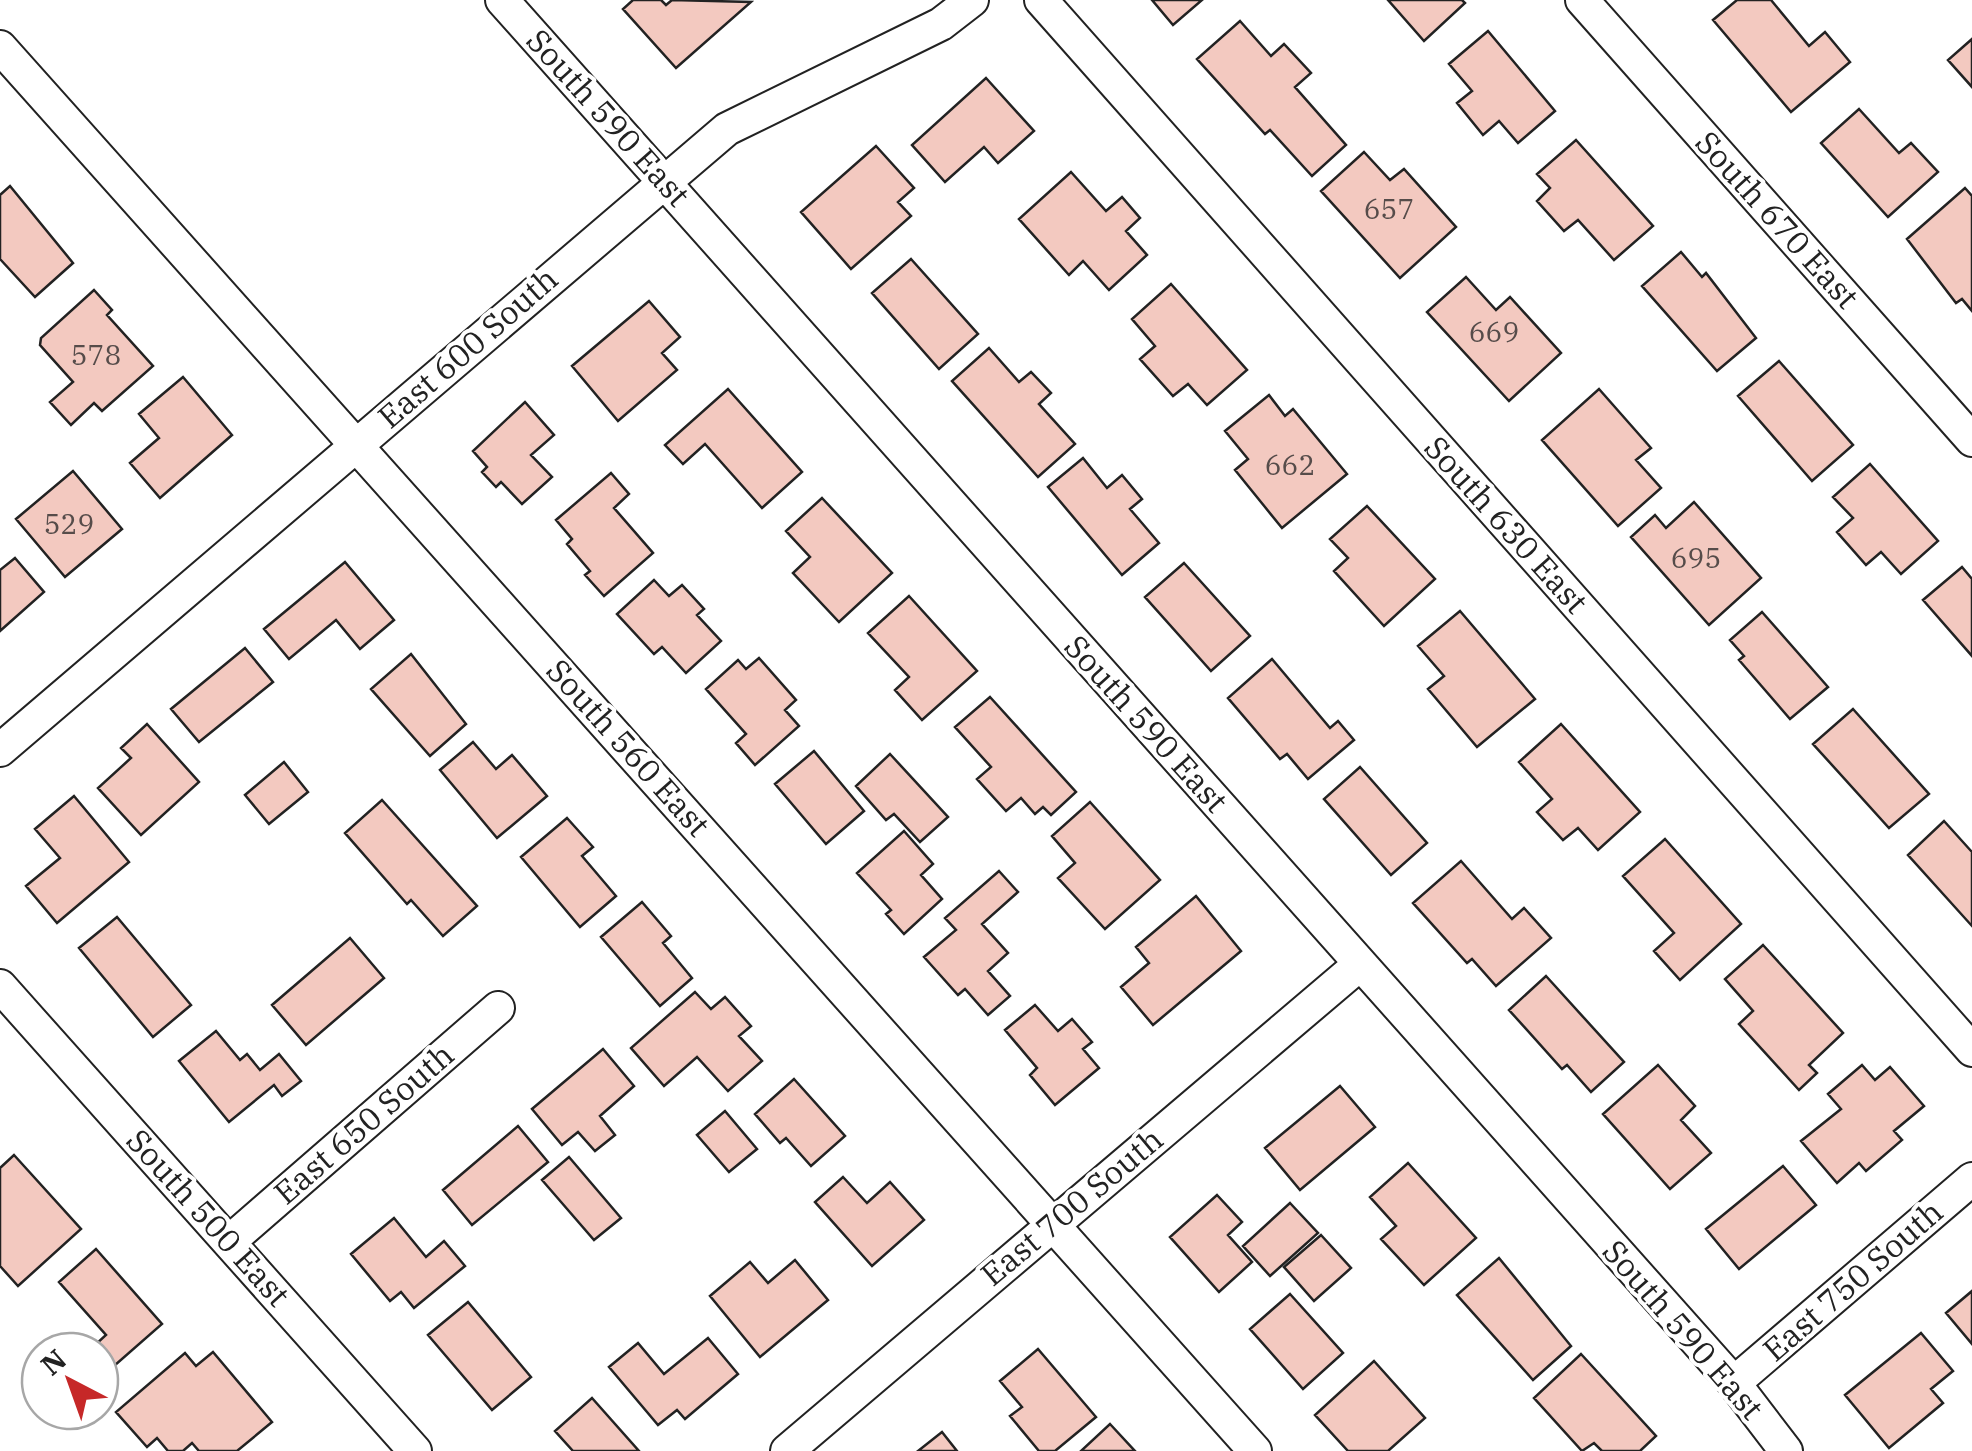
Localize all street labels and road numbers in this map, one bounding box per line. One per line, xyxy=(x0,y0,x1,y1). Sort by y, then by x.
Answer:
street label: South 590 East xyxy=(518,20,700,215)
street label: South 670 East xyxy=(1687,122,1869,317)
street label: East 600 South xyxy=(369,258,566,437)
street label: South 630 East xyxy=(1416,427,1598,622)
street label: South 590 East xyxy=(1056,626,1238,821)
street label: South 560 East xyxy=(538,650,720,845)
street label: East 650 South xyxy=(265,1034,462,1213)
street label: East 700 South xyxy=(972,1118,1171,1295)
street label: South 500 East xyxy=(118,1120,300,1315)
street label: East 750 South xyxy=(1754,1191,1951,1370)
street label: South 590 East xyxy=(1594,1231,1773,1428)

